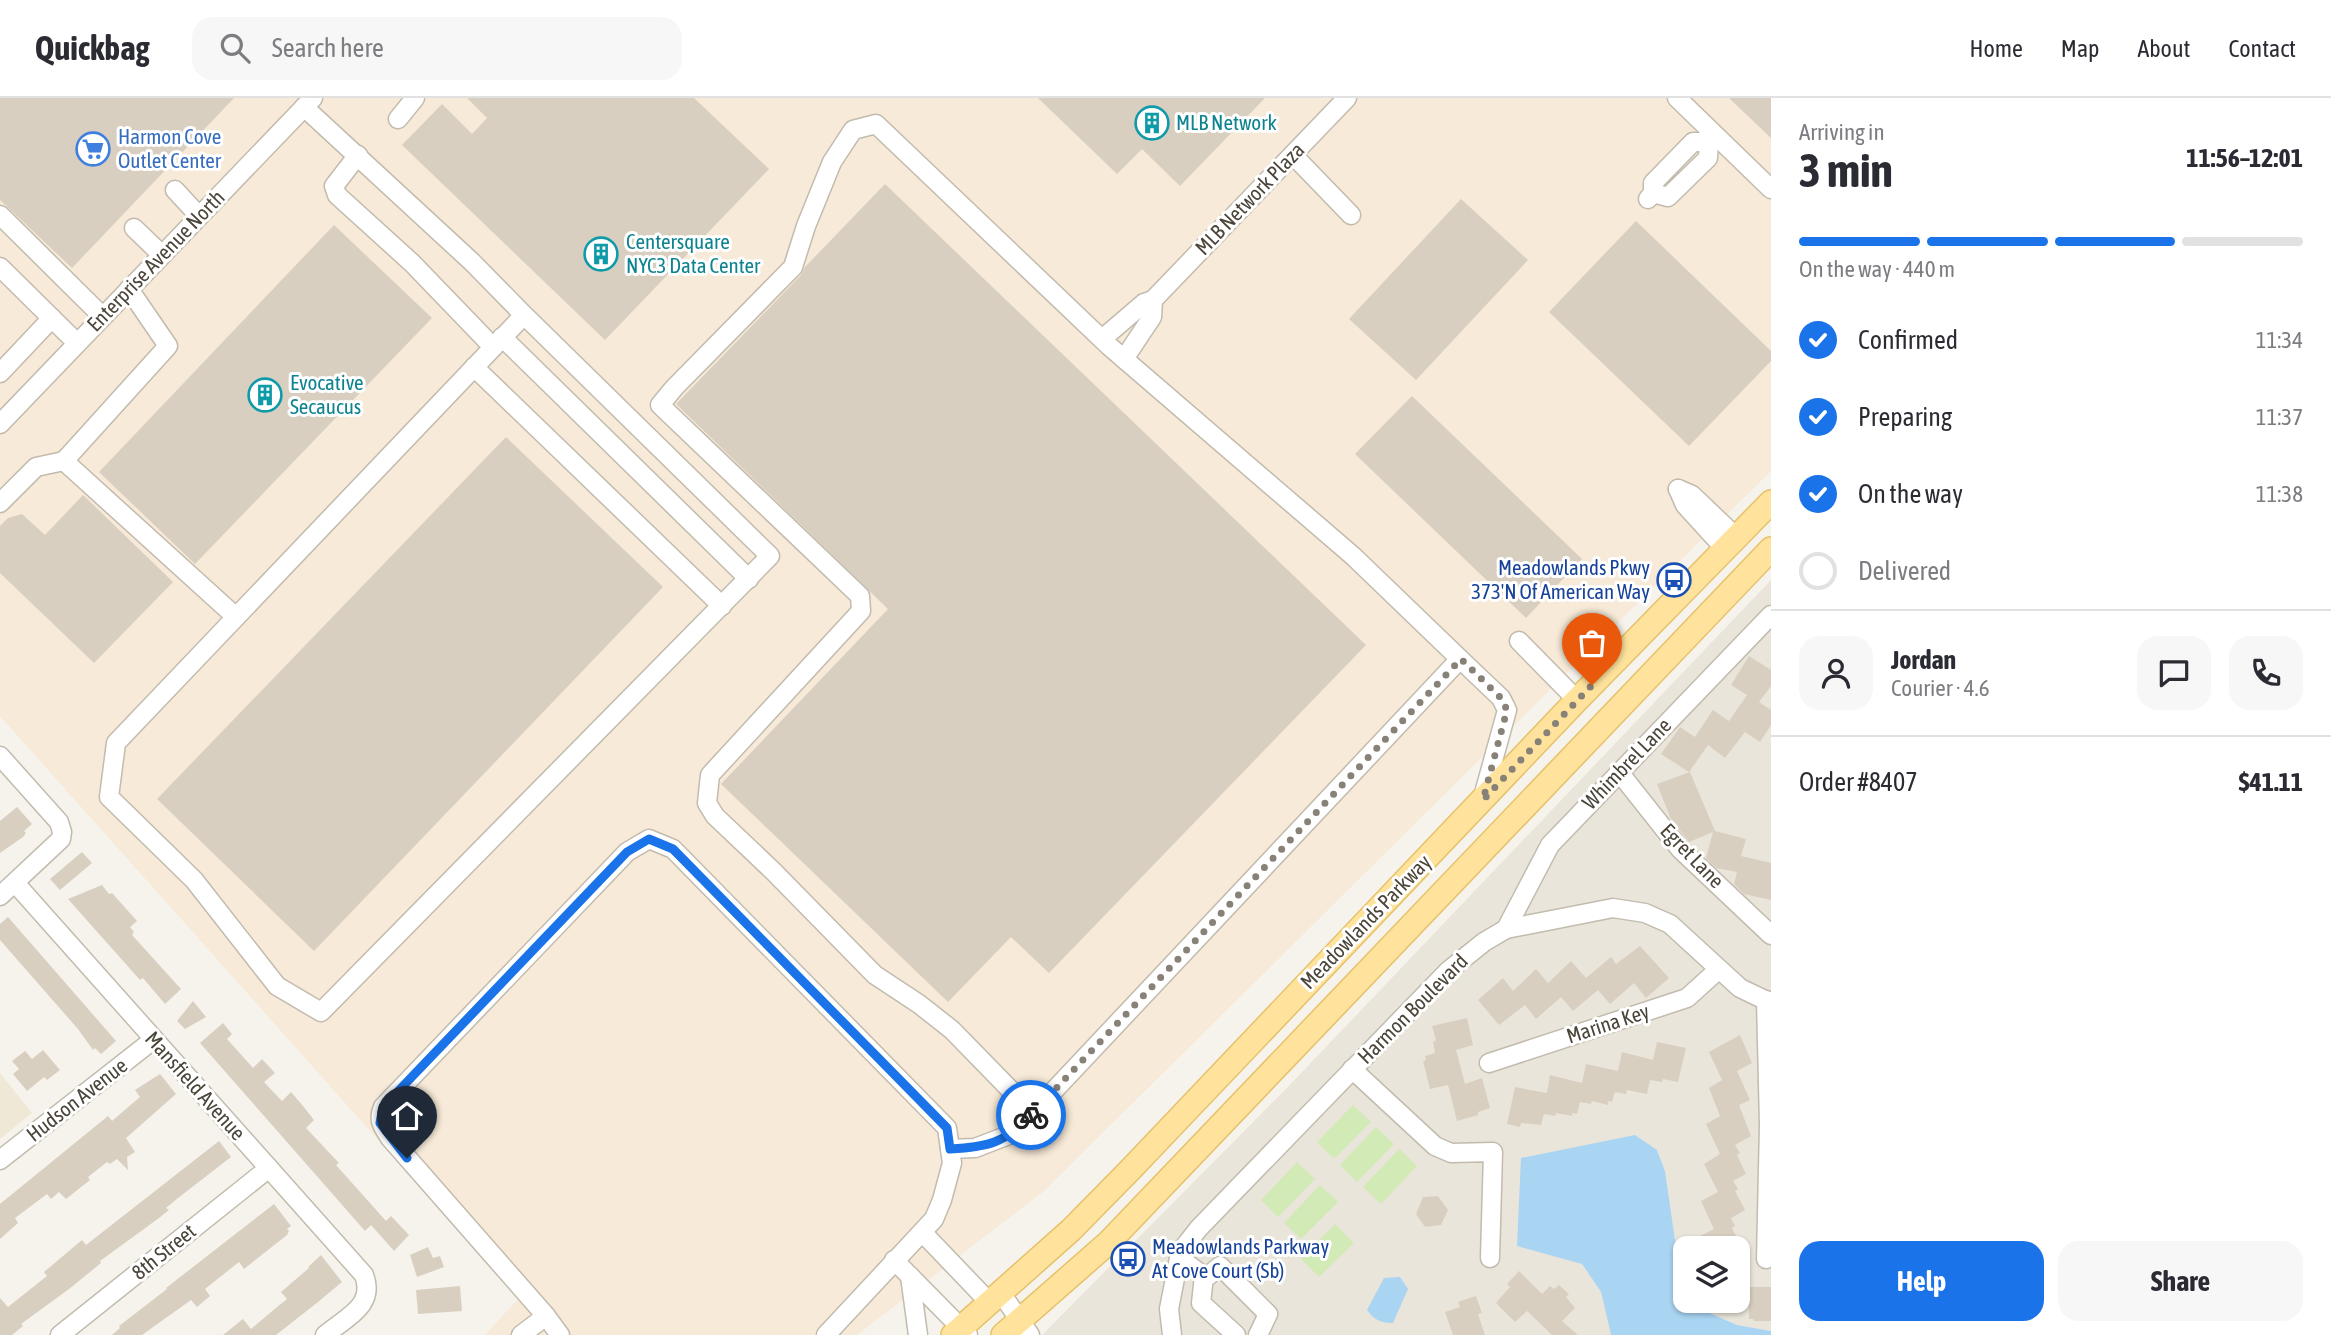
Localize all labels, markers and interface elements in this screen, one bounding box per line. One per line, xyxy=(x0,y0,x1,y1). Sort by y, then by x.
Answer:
search box xyxy=(192,17,682,80)
text: Quickbag xyxy=(35,29,150,67)
icon: search xyxy=(216,29,254,67)
text: Search here xyxy=(272,33,384,63)
text: Home xyxy=(1969,35,2023,62)
text: Map xyxy=(2061,35,2099,62)
text: About xyxy=(2137,35,2190,62)
text: Contact xyxy=(2228,35,2296,62)
building icon: MLB Network xyxy=(1133,104,1171,142)
place label: MLB Network xyxy=(1176,110,1277,134)
text: Arriving in xyxy=(1799,119,1885,145)
place label: Harmon Cove Outlet Center xyxy=(118,124,222,172)
supermarket icon: Harmon Cove Outlet Center xyxy=(74,130,112,168)
street label: MLB Network Plaza xyxy=(1190,137,1309,259)
text: 11:56–12:01 xyxy=(2186,143,2303,173)
text: 3 min xyxy=(1799,144,1893,197)
street label: Enterprise Avenue North xyxy=(82,185,229,336)
place label: Centersquare NYC3 Data Center xyxy=(626,229,761,277)
building icon: Centersquare NYC3 Data Center xyxy=(582,235,620,273)
text: On the way · 440 m xyxy=(1799,256,1955,282)
icon: check xyxy=(1799,321,1837,359)
text: Confirmed xyxy=(1858,325,1958,355)
text: 11:34 xyxy=(2256,327,2303,353)
place label: Evocative Secaucus xyxy=(290,370,364,418)
building icon: Evocative Secaucus xyxy=(246,376,284,414)
icon: check xyxy=(1799,398,1837,436)
text: Preparing xyxy=(1858,402,1952,432)
text: 11:37 xyxy=(2256,404,2303,430)
icon: check xyxy=(1799,475,1837,513)
text: On the way xyxy=(1858,479,1963,509)
text: 11:38 xyxy=(2256,481,2303,507)
place label: Meadowlands Pkwy 373'N Of American Way xyxy=(1471,555,1650,603)
text: Delivered xyxy=(1858,556,1951,586)
bus stop icon: Meadowlands Pkwy 373'N Of American Way xyxy=(1655,561,1693,599)
pin xyxy=(1562,613,1622,685)
icon: bag xyxy=(1573,624,1611,662)
button: person xyxy=(1799,636,1873,710)
button: chat xyxy=(2137,636,2211,710)
button: phone xyxy=(2229,636,2303,710)
text: Jordan xyxy=(1891,645,1956,675)
text: Courier · 4.6 xyxy=(1891,675,1990,701)
street label: Whimbrel Lane xyxy=(1577,713,1676,814)
text: Order #8407 xyxy=(1799,767,1918,797)
text: $41.11 xyxy=(2239,767,2303,797)
street label: Egret Lane xyxy=(1656,818,1729,893)
street label: Meadowlands Parkway xyxy=(1295,849,1436,993)
street label: Harmon Boulevard xyxy=(1352,948,1472,1068)
street label: Marina Key xyxy=(1563,998,1652,1048)
street label: Mansfield Avenue xyxy=(141,1026,251,1145)
street label: Hudson Avenue xyxy=(21,1053,131,1146)
courier xyxy=(996,1080,1066,1150)
pin xyxy=(377,1086,437,1158)
icon: bike xyxy=(1012,1096,1050,1134)
icon: home xyxy=(388,1097,426,1135)
street label: 8th Street xyxy=(127,1218,200,1284)
place label: Meadowlands Parkway At Cove Court (Sb) xyxy=(1152,1234,1329,1282)
map controls xyxy=(1673,1236,1750,1313)
button: layers xyxy=(1673,1236,1750,1313)
bus stop icon: Meadowlands Parkway At Cove Court (Sb) xyxy=(1109,1240,1147,1278)
button: Help xyxy=(1799,1241,2044,1321)
button: Share xyxy=(2058,1241,2303,1321)

